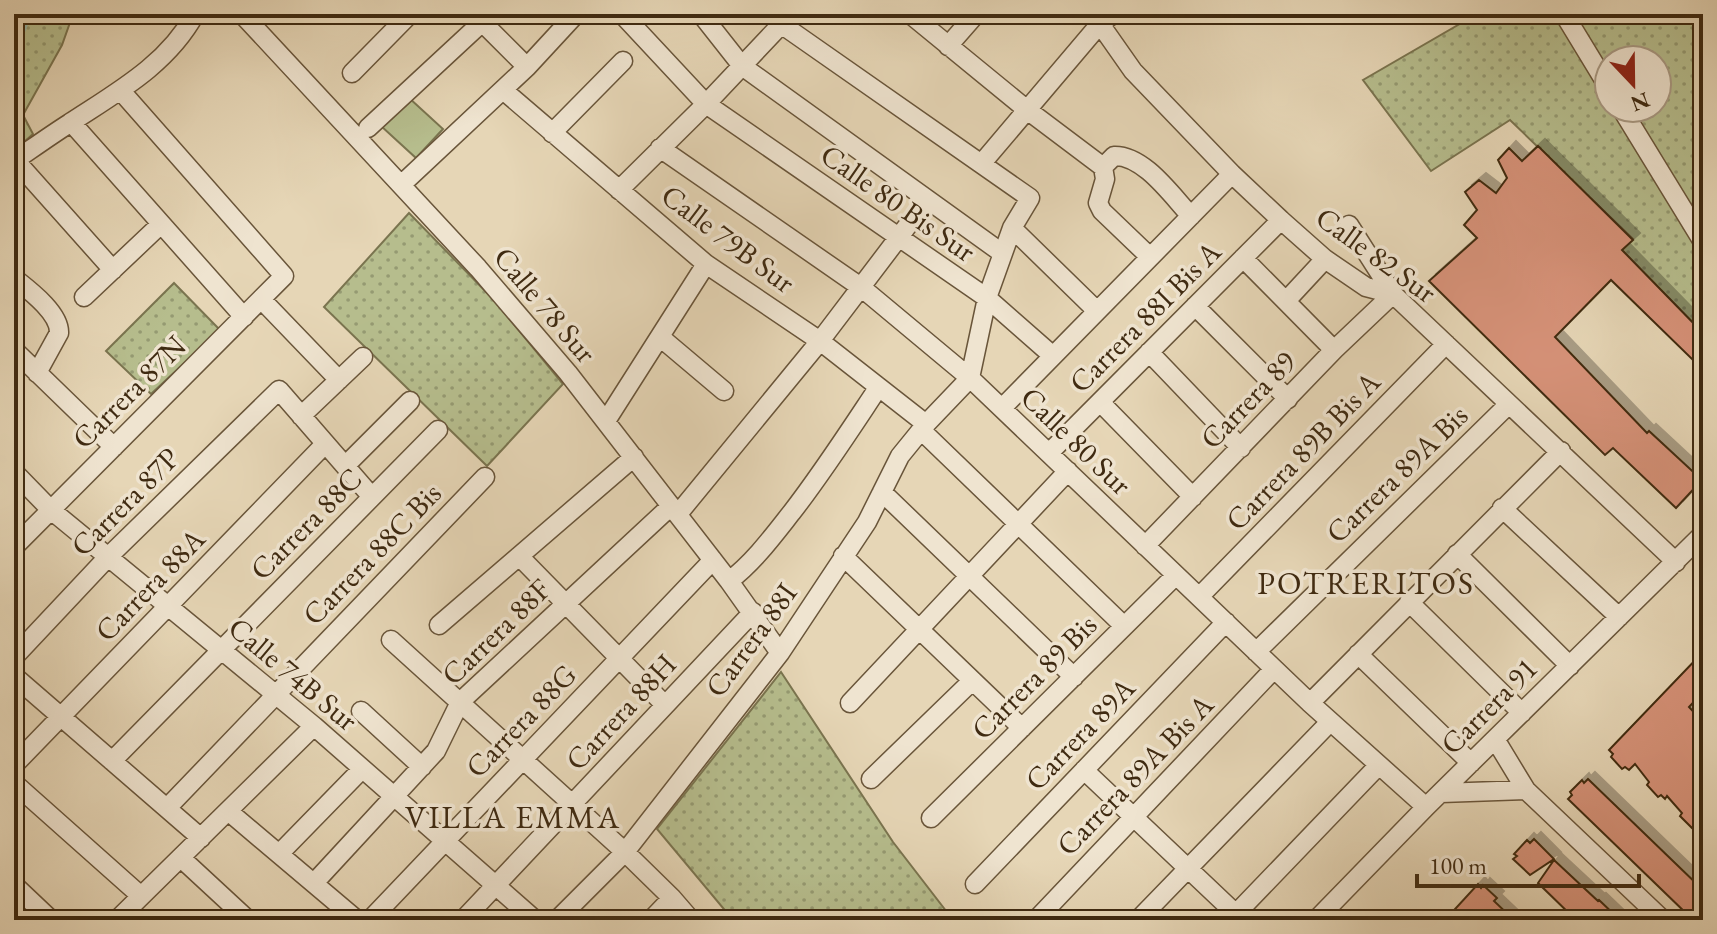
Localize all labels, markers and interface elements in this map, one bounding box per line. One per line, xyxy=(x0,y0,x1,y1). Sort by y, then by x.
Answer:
north arrow xyxy=(1593,44,1673,124)
text: N xyxy=(1626,85,1654,119)
street label: Calle 80 Bis Sur xyxy=(813,135,983,270)
street label: Calle 79B Sur xyxy=(654,176,803,302)
street label: Calle 82 Sur xyxy=(1308,198,1444,312)
street label: Carrera 88I Bis A xyxy=(1060,232,1229,401)
street label: Calle 78 Sur xyxy=(485,239,605,371)
street label: Carrera 87N xyxy=(63,326,194,457)
street label: Carrera 89 xyxy=(1191,342,1304,457)
street label: Carrera 89B Bis A xyxy=(1217,363,1389,539)
street label: Calle 80 Sur xyxy=(1012,378,1140,503)
street label: Carrera 89A Bis xyxy=(1317,396,1476,551)
street label: Carrera 87P xyxy=(62,439,187,564)
street label: Carrera 88C xyxy=(241,459,370,588)
street label: Carrera 88C Bis xyxy=(294,474,449,633)
street label: Carrera 88A xyxy=(86,520,213,649)
district label: POTRERITOS xyxy=(1257,562,1475,604)
street label: Carrera 88F xyxy=(433,570,559,693)
street label: Carrera 88I xyxy=(696,575,805,705)
street label: Carrera 89 Bis xyxy=(962,605,1105,748)
street label: Calle 74B Sur xyxy=(220,608,366,739)
street label: Carrera 88H xyxy=(557,645,685,778)
street label: Carrera 91 xyxy=(1432,649,1546,763)
street label: Carrera 88G xyxy=(457,655,585,786)
street label: Carrera 89A xyxy=(1016,669,1143,798)
street label: Carrera 89A Bis A xyxy=(1048,685,1222,864)
district label: VILLA EMMA xyxy=(405,796,621,838)
scale bar xyxy=(1417,838,1639,888)
text: 100 m xyxy=(1429,850,1487,881)

